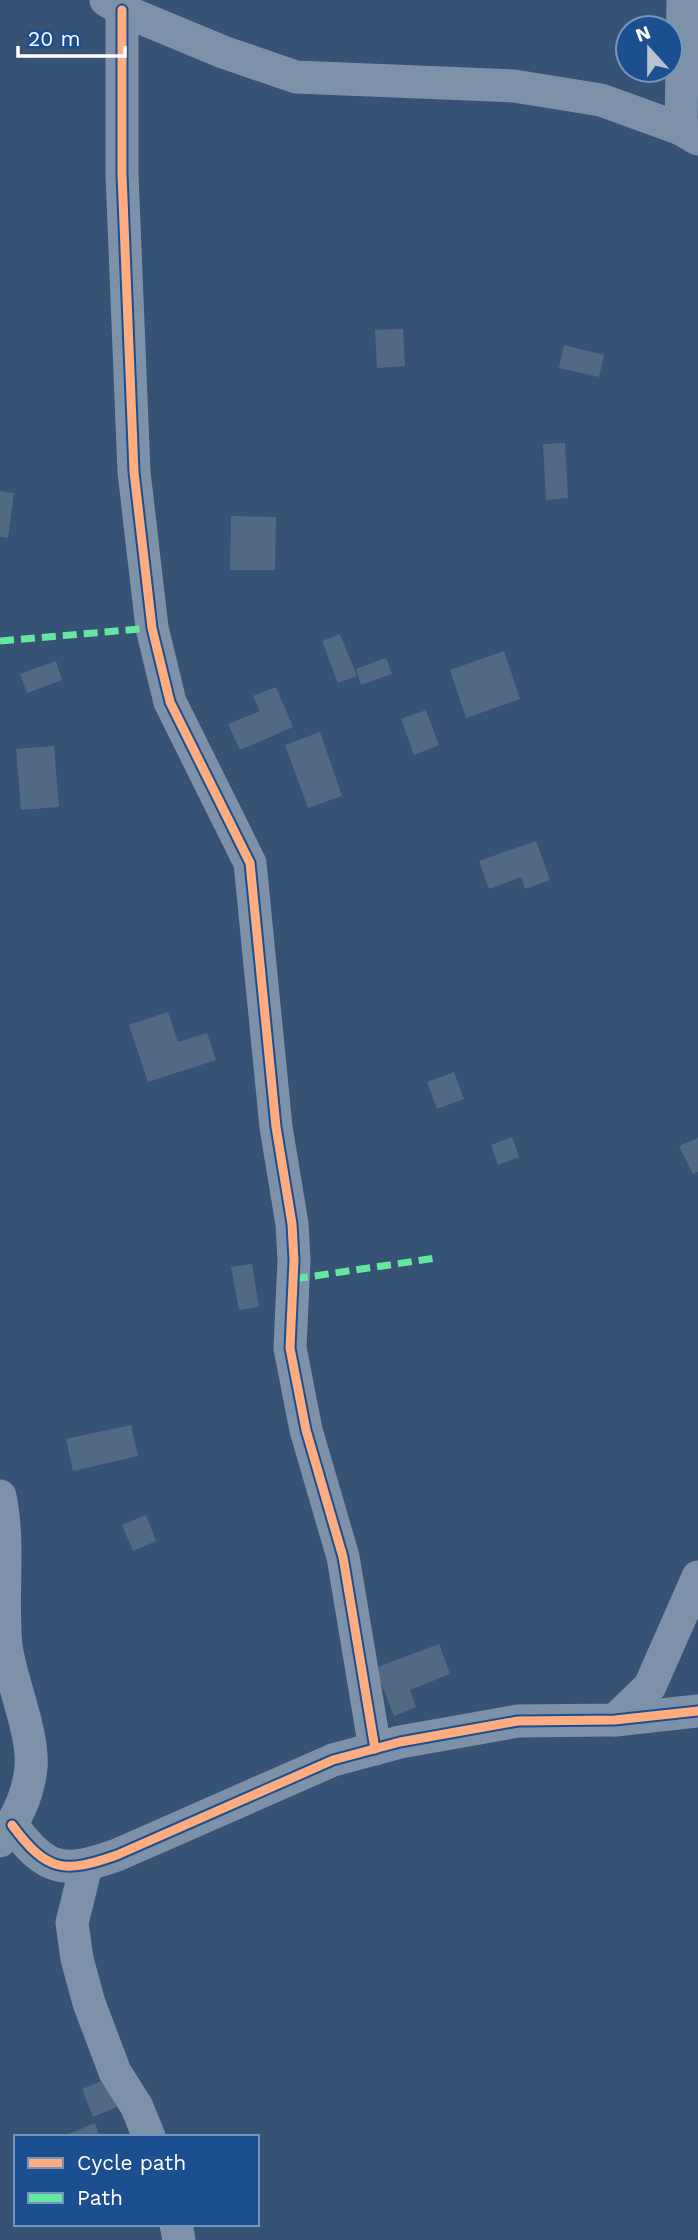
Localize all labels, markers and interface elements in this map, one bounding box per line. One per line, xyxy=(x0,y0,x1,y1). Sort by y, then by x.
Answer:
scale bar xyxy=(18,14,124,58)
north arrow xyxy=(614,14,684,84)
text: N xyxy=(632,20,654,47)
text: 20 m xyxy=(28,26,80,51)
legend xyxy=(14,2135,259,2226)
text: Cycle path xyxy=(77,2150,186,2175)
text: Path xyxy=(77,2185,123,2210)

